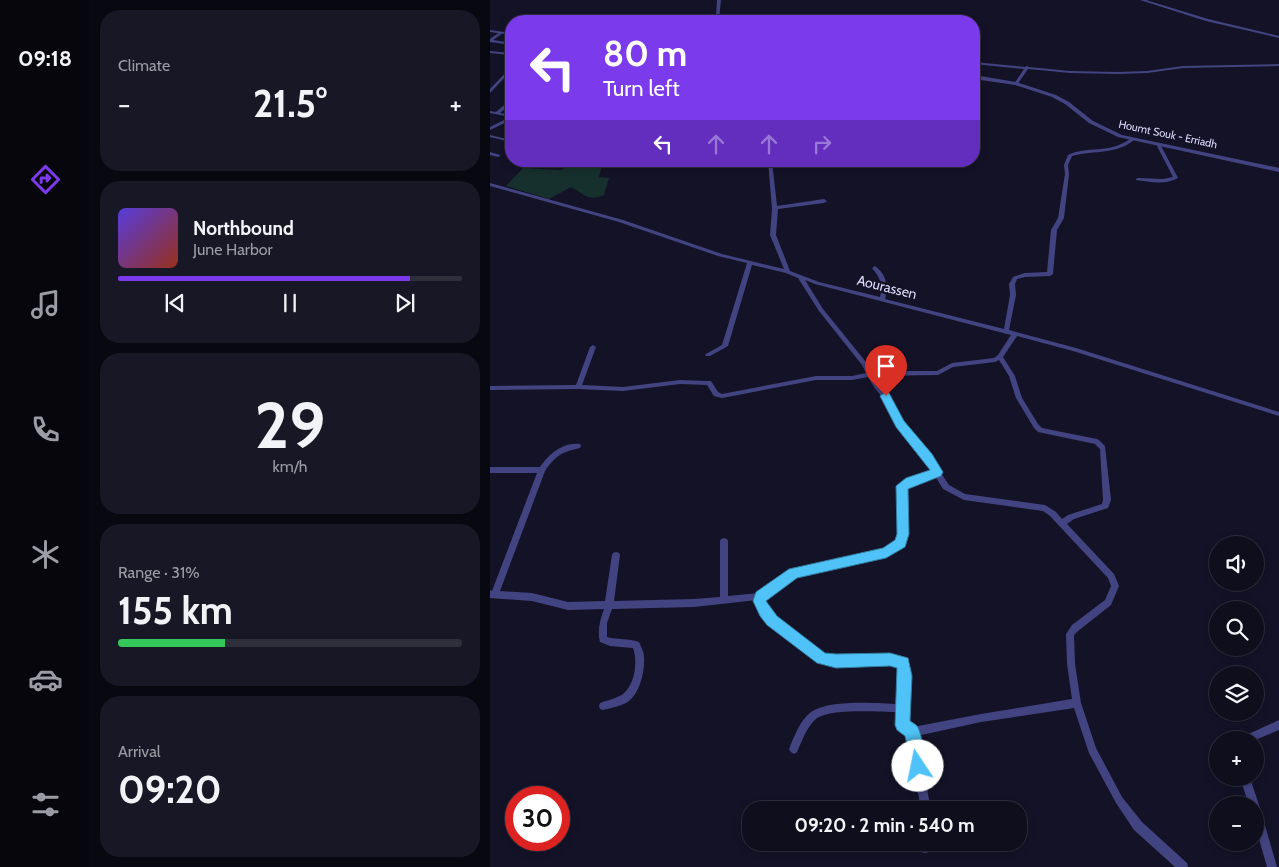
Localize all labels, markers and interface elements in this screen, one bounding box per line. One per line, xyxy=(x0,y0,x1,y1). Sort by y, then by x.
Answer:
text: 80 m xyxy=(603,32,687,75)
icon: left xyxy=(520,35,585,100)
text: 09:18 xyxy=(18,45,72,72)
text: Climate xyxy=(118,56,170,75)
text: Turn left xyxy=(603,75,680,102)
text: 21.5° xyxy=(253,80,327,127)
text: − xyxy=(118,87,130,121)
text: + xyxy=(450,87,462,121)
street label: Houmt Souk - Erriadh xyxy=(1117,117,1219,151)
icon: left xyxy=(649,130,677,158)
icon: ahead xyxy=(702,130,730,158)
icon: ahead xyxy=(755,130,783,158)
icon: right xyxy=(808,130,836,158)
icon: directions xyxy=(28,162,63,197)
text: Northbound xyxy=(193,217,294,240)
text: June Harbor xyxy=(193,240,273,259)
street label: Aourassen xyxy=(855,271,919,303)
icon: music xyxy=(28,287,63,322)
icon: previous xyxy=(161,289,189,317)
icon: pause xyxy=(276,289,304,317)
icon: next xyxy=(391,289,419,317)
pin xyxy=(865,345,907,396)
icon: arrive xyxy=(872,352,900,380)
text: 29 xyxy=(255,385,325,464)
icon: phone xyxy=(28,412,63,447)
text: km/h xyxy=(272,457,308,476)
map controls xyxy=(1209,536,1264,851)
button: sound xyxy=(1209,536,1264,591)
icon: climate xyxy=(28,537,63,572)
text: Range · 31% xyxy=(118,563,200,582)
text: 155 km xyxy=(118,587,233,634)
button: search xyxy=(1209,601,1264,656)
icon: car xyxy=(28,662,63,697)
button: layers xyxy=(1209,666,1264,721)
button: + xyxy=(1209,731,1264,786)
position arrow xyxy=(891,739,943,791)
text: Arrival xyxy=(118,742,161,761)
text: 09:20 xyxy=(118,766,222,813)
speed limit sign: 30 xyxy=(505,786,570,851)
icon: filters xyxy=(28,787,63,822)
button: − xyxy=(1209,796,1264,851)
text: 09:20 · 2 min · 540 m xyxy=(795,814,974,837)

